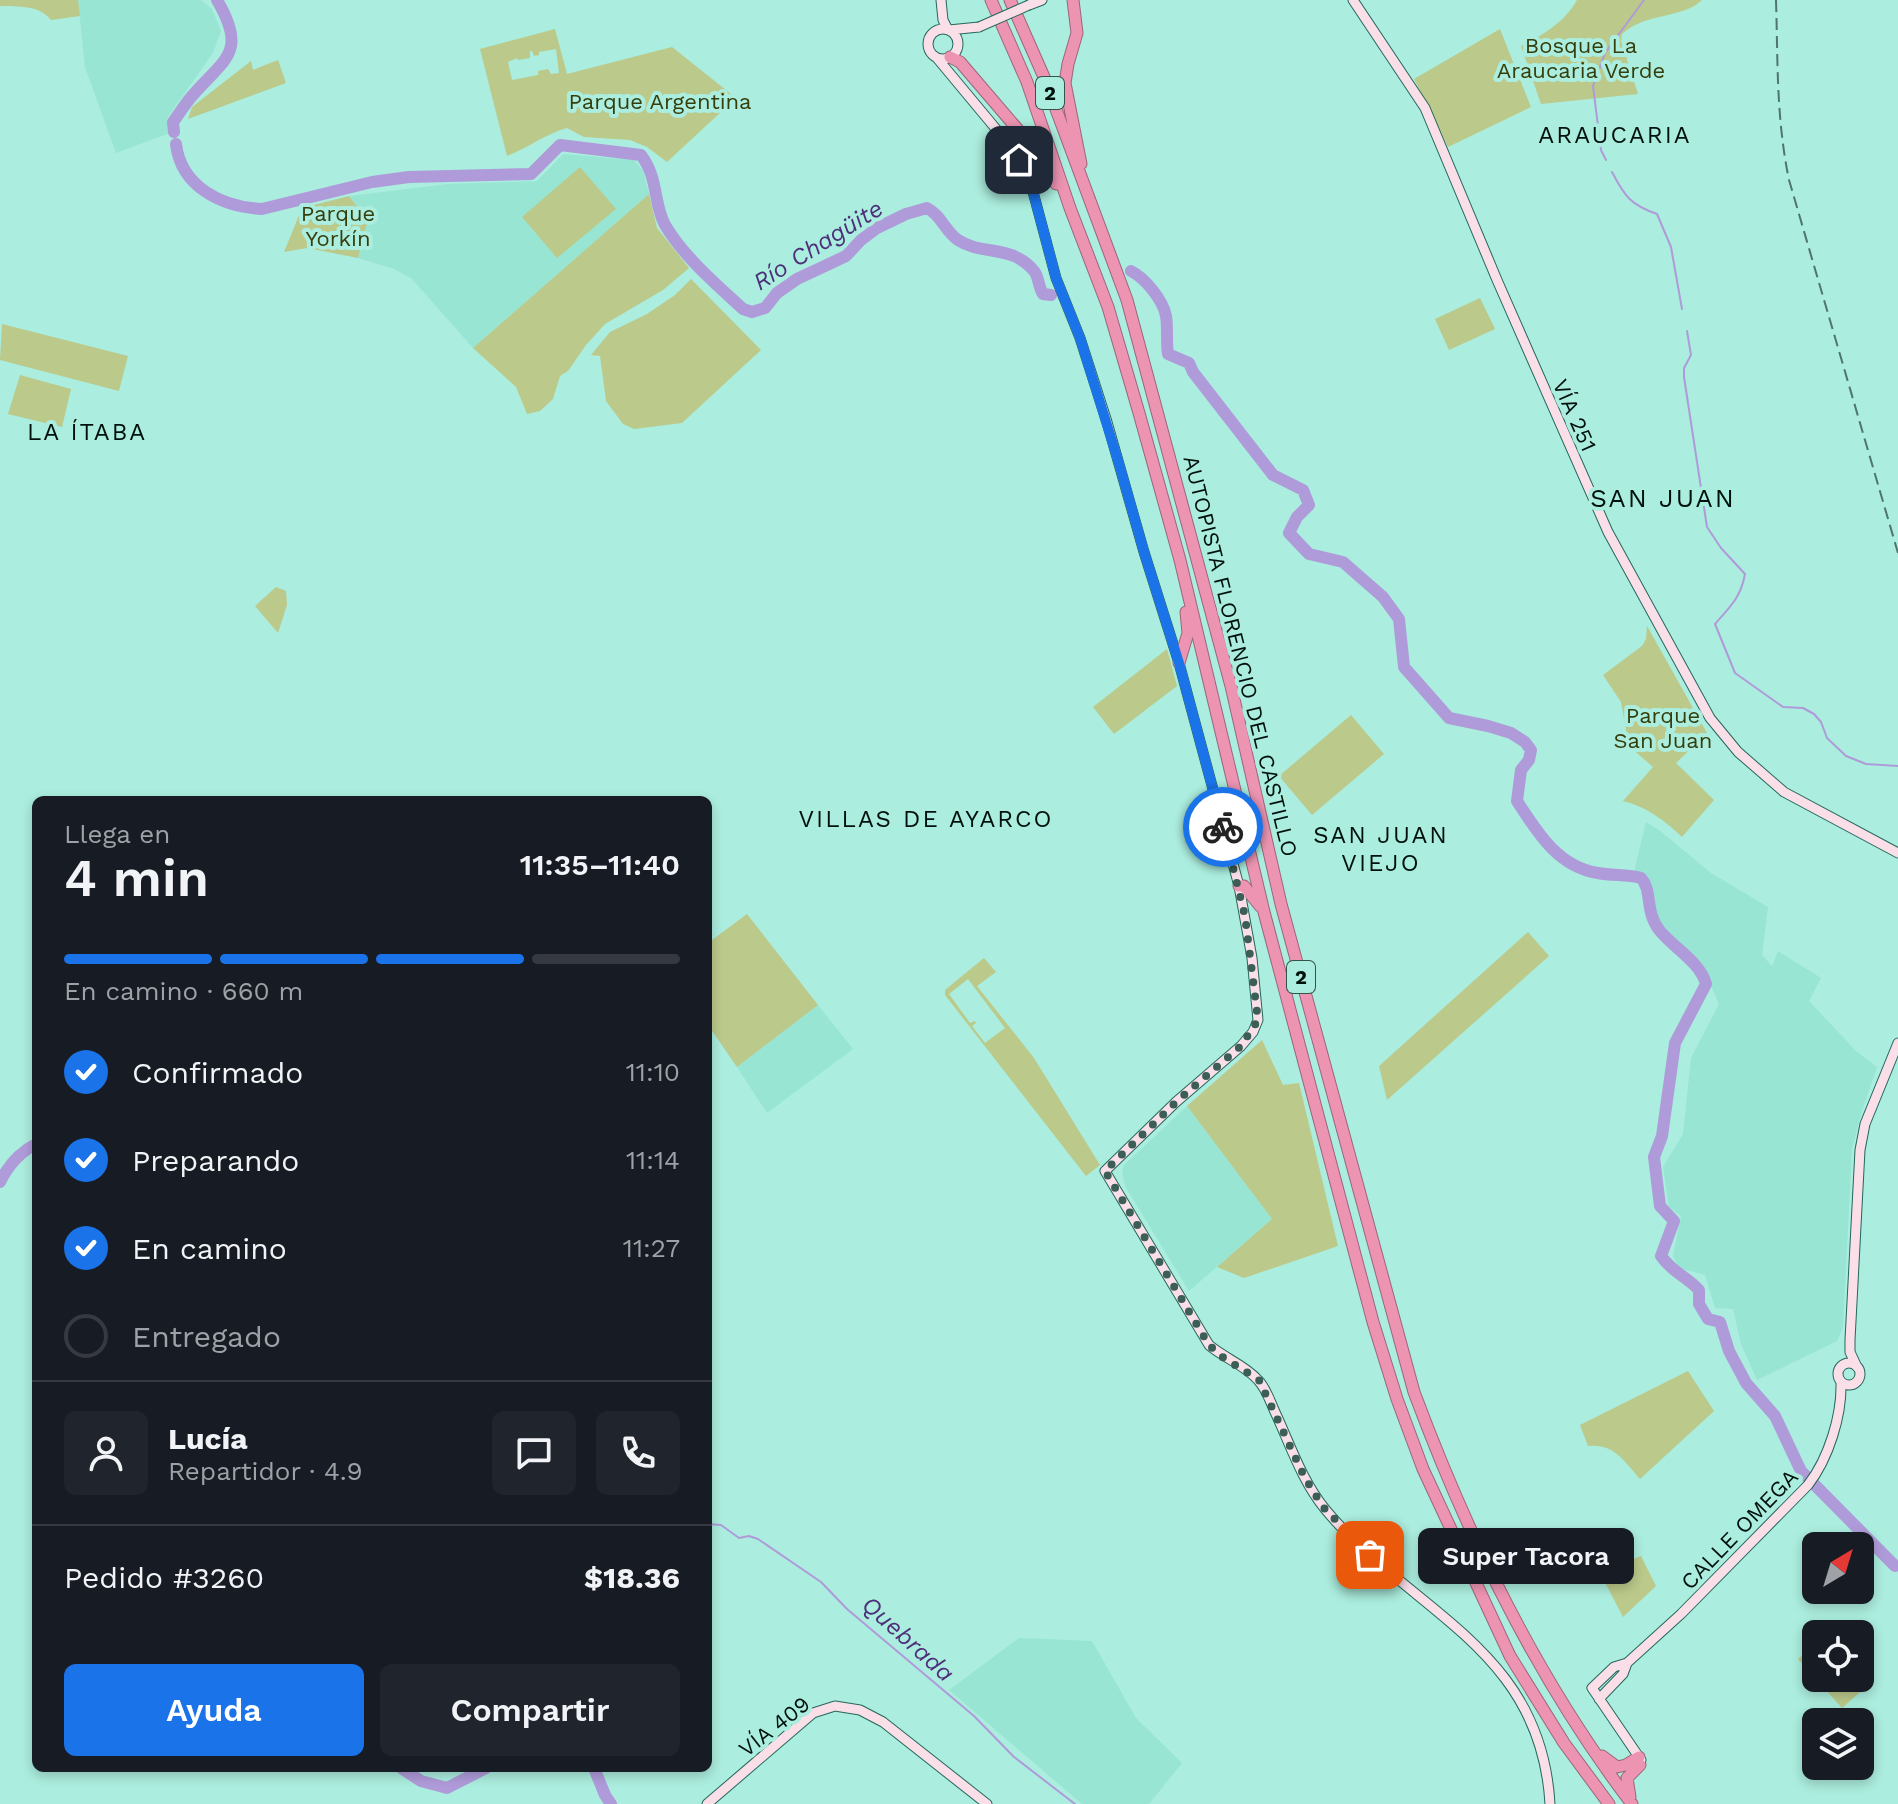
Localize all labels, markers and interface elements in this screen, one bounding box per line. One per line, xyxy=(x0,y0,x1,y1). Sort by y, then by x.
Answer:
park label: Bosque La Araucaria Verde xyxy=(1497,33,1665,83)
road number: 2 xyxy=(1036,77,1064,109)
park label: Parque Argentina xyxy=(568,89,752,114)
district label: ARAUCARIA xyxy=(1538,121,1692,149)
pin xyxy=(985,126,1053,194)
icon: home xyxy=(997,138,1041,182)
water label: Río Chagüite xyxy=(748,194,888,296)
park label: Parque Yorkín xyxy=(301,201,375,251)
street label: VÍA 251 xyxy=(1548,375,1601,455)
district label: LA ÍTABA xyxy=(27,418,147,446)
street label: AUTOPISTA FLORENCIO DEL CASTILLO xyxy=(1178,453,1303,859)
district label: SAN JUAN xyxy=(1590,483,1736,513)
park label: Parque San Juan xyxy=(1614,703,1712,753)
courier xyxy=(1183,787,1263,867)
district label: VILLAS DE AYARCO xyxy=(799,805,1053,833)
icon: bike xyxy=(1201,805,1245,849)
text: Llega en xyxy=(64,819,170,849)
district label: SAN JUAN VIEJO xyxy=(1313,821,1449,877)
text: 11:35–11:40 xyxy=(520,847,680,882)
text: 4 min xyxy=(64,848,209,909)
road number: 2 xyxy=(1287,961,1315,993)
text: En camino · 660 m xyxy=(64,976,303,1006)
icon: check xyxy=(64,1050,108,1094)
text: Confirmado xyxy=(132,1055,303,1090)
text: 11:10 xyxy=(626,1057,680,1087)
icon: check xyxy=(64,1138,108,1182)
text: Preparando xyxy=(132,1143,299,1178)
text: 11:14 xyxy=(626,1145,680,1175)
icon: check xyxy=(64,1226,108,1270)
text: En camino xyxy=(132,1231,287,1266)
text: 11:27 xyxy=(623,1233,680,1263)
text: Entregado xyxy=(132,1319,281,1354)
button: person xyxy=(64,1411,148,1495)
button: chat xyxy=(492,1411,576,1495)
button: phone xyxy=(596,1411,680,1495)
text: Lucía xyxy=(168,1421,248,1456)
text: Repartidor · 4.9 xyxy=(168,1456,363,1486)
street label: CALLE OMEGA xyxy=(1676,1464,1803,1594)
pin xyxy=(1336,1521,1404,1589)
callout: Super Tacora xyxy=(1418,1527,1634,1583)
north arrow xyxy=(1802,1532,1874,1604)
map controls xyxy=(1802,1532,1874,1780)
icon: bag xyxy=(1348,1533,1392,1577)
text: Super Tacora xyxy=(1443,1541,1609,1571)
text: Pedido #3260 xyxy=(64,1560,264,1595)
text: $18.36 xyxy=(584,1560,680,1595)
water label: Quebrada xyxy=(856,1590,960,1688)
button: locate xyxy=(1802,1620,1874,1692)
button: Ayuda xyxy=(64,1664,364,1756)
button: Compartir xyxy=(380,1664,680,1756)
street label: VÍA 409 xyxy=(734,1691,815,1762)
button: layers xyxy=(1802,1708,1874,1780)

